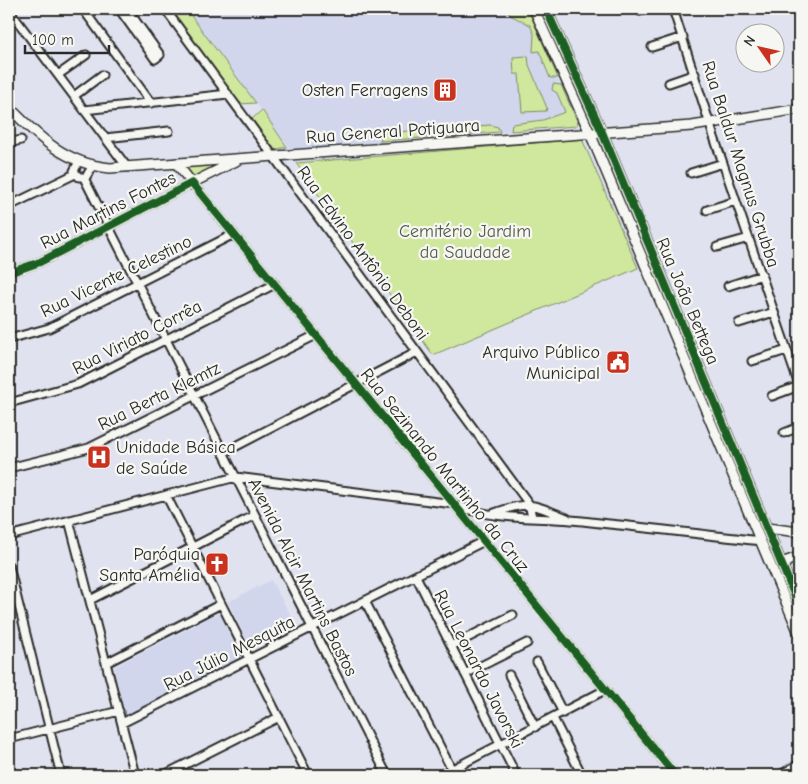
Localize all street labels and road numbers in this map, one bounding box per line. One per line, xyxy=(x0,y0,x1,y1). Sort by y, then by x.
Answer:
street label: Rua Baldur Magnus Grubba xyxy=(697,58,784,270)
street label: Rua General Potiguara xyxy=(305,115,481,148)
street label: Rua Edvino Antônio Deboni xyxy=(292,162,433,345)
street label: Rua Martins Fontes xyxy=(37,167,180,254)
street label: Rua Vicente Celestino xyxy=(37,231,195,322)
street label: Rua João Bettega xyxy=(651,235,724,368)
street label: Rua Viriato Corrêa xyxy=(69,296,205,379)
street label: Rua Berta Klemtz xyxy=(95,358,224,435)
street label: Rua Sezinando Martinho da Cruz xyxy=(356,364,534,577)
street label: Avenida Alcir Martins Bastos xyxy=(243,475,362,680)
street label: Rua Leonardo Javorski xyxy=(429,586,528,752)
street label: Rua Júlio Mesquita xyxy=(160,611,298,696)

